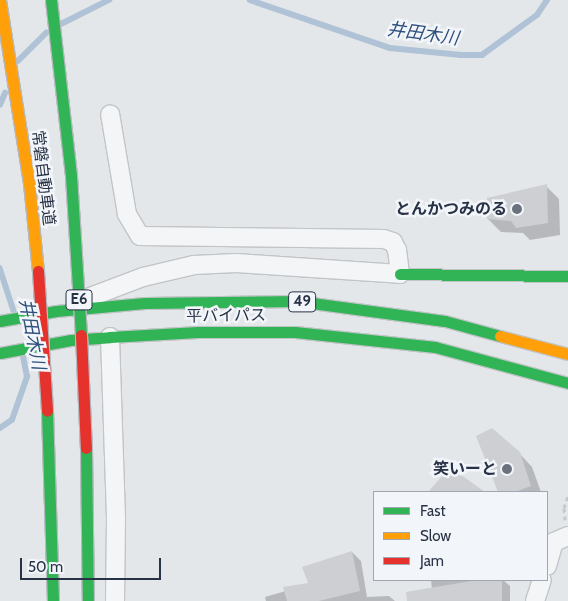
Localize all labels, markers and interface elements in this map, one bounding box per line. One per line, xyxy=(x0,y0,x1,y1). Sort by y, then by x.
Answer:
water label: 井田木川 xyxy=(386,18,460,50)
street label: 常磐自動車道 xyxy=(28,129,58,227)
place label: とんかつみのる xyxy=(395,199,507,219)
marker: とんかつみのる xyxy=(511,203,523,215)
road number: E6 xyxy=(65,288,93,312)
road number: 49 xyxy=(287,290,317,314)
water label: 井田木川 xyxy=(15,297,49,371)
street label: 平バイパス xyxy=(186,306,266,326)
place label: 笑いーと xyxy=(433,459,497,479)
marker: 笑いーと xyxy=(501,463,513,475)
legend xyxy=(373,491,548,581)
text: Fast xyxy=(420,502,445,520)
text: Slow xyxy=(420,527,451,545)
scale bar xyxy=(22,548,164,580)
text: Jam xyxy=(420,552,444,570)
text: 50 m xyxy=(28,558,63,576)

